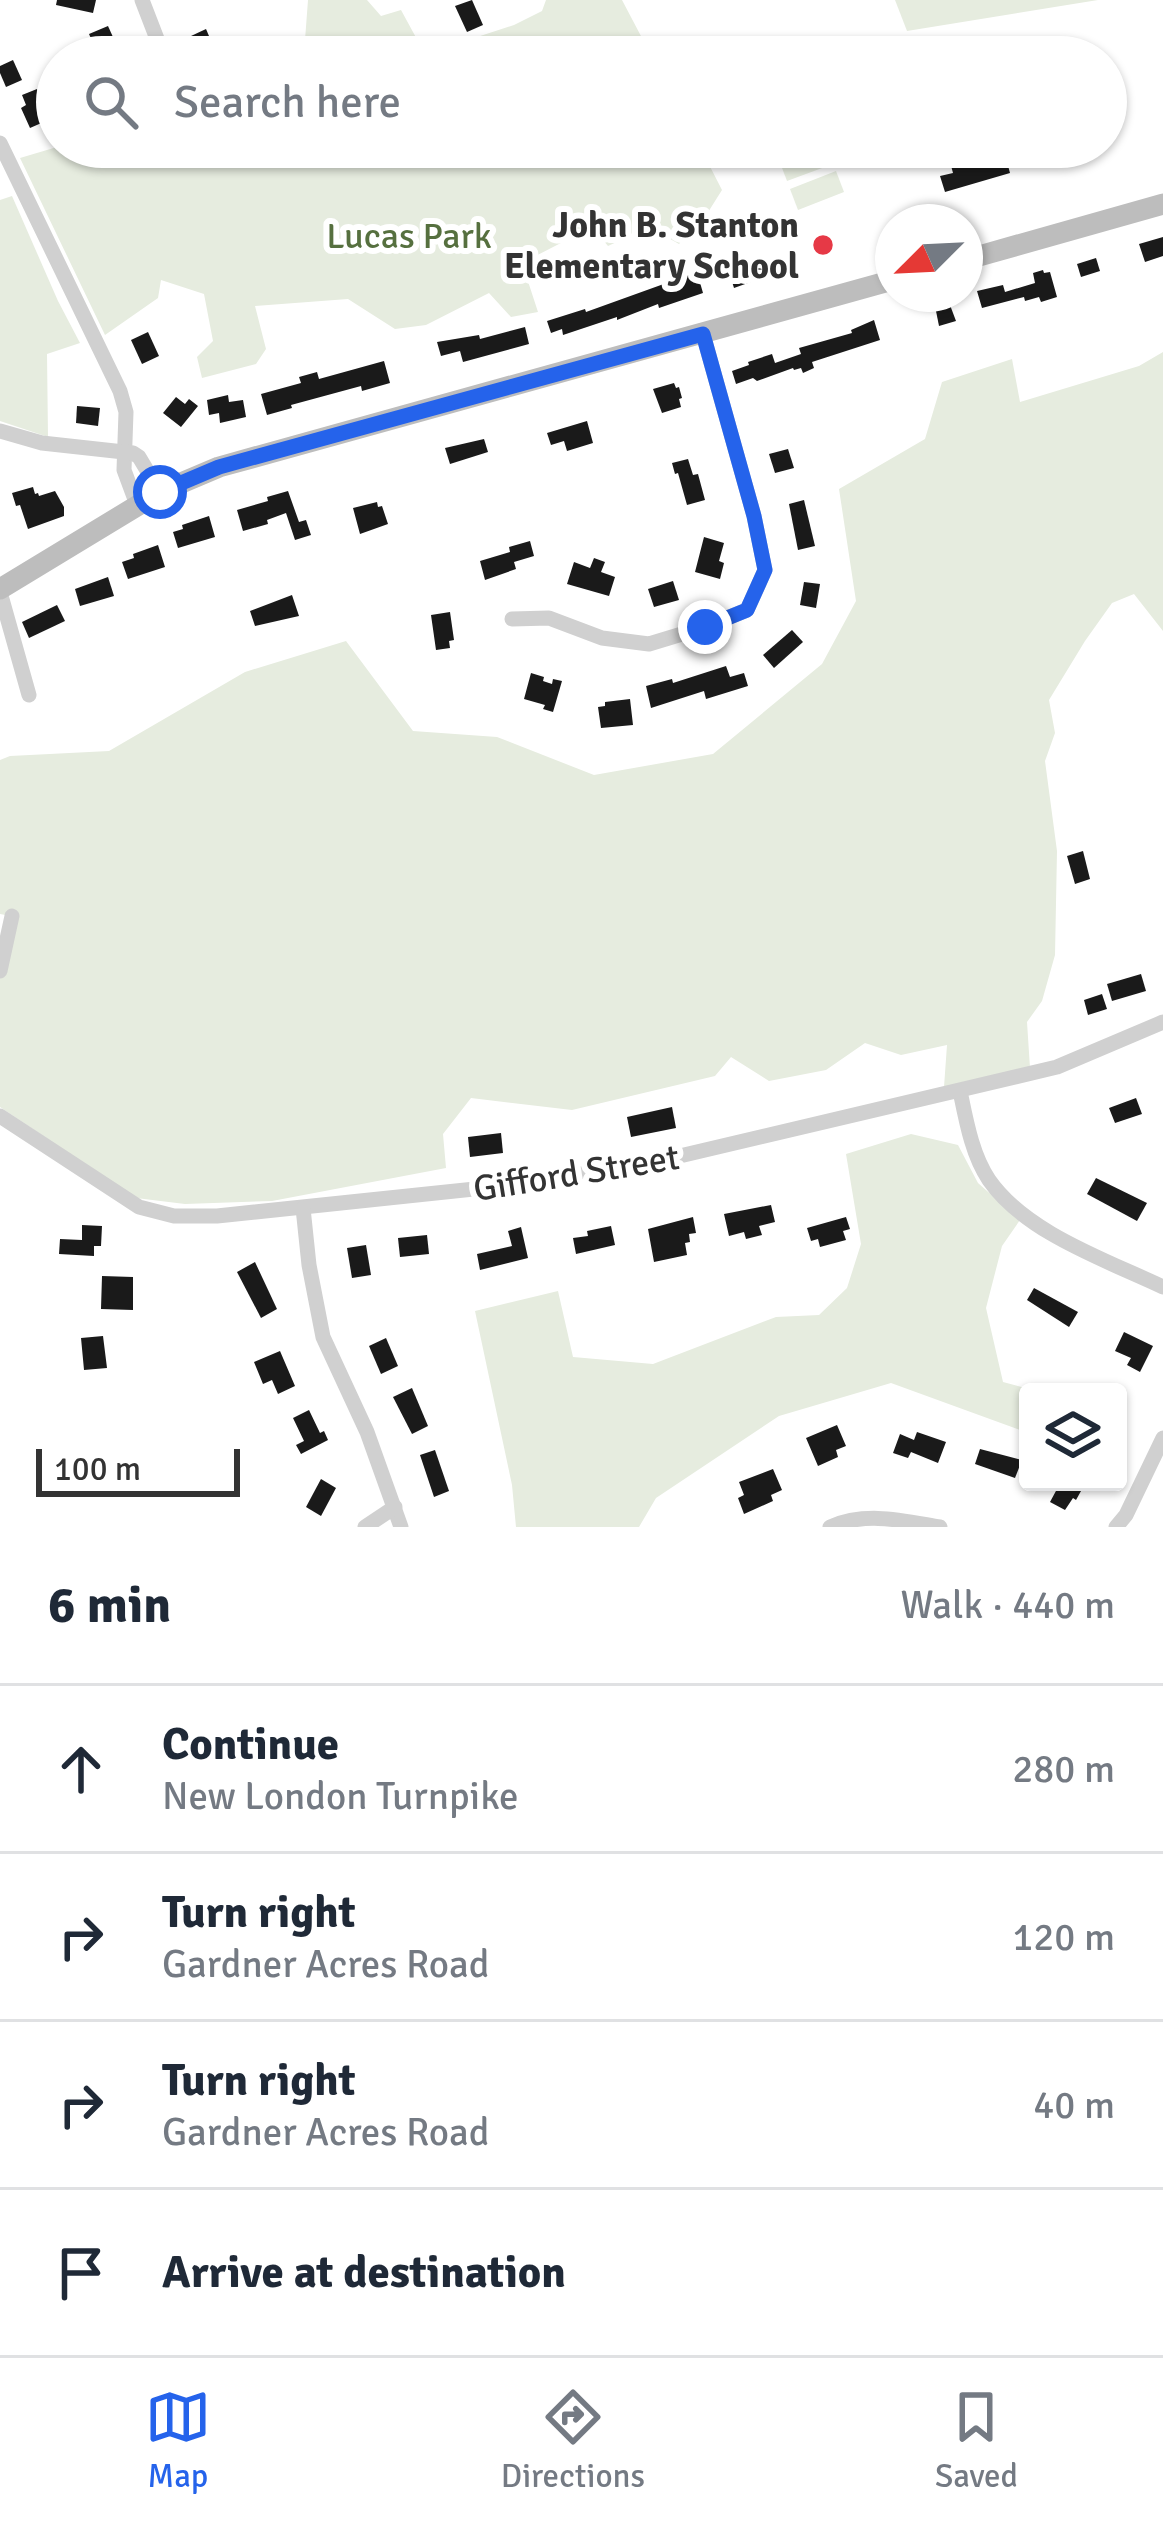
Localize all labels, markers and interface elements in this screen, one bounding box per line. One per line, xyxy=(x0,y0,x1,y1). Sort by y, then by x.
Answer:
search box xyxy=(36,36,1127,168)
icon: search xyxy=(78,69,144,135)
text: Search here xyxy=(174,75,401,130)
place label: John B. Stanton Elementary School xyxy=(504,203,799,289)
north arrow xyxy=(875,204,983,312)
park label: Lucas Park xyxy=(326,214,492,259)
marker: John B. Stanton Elementary School xyxy=(810,232,836,258)
route start xyxy=(133,465,187,519)
route end xyxy=(678,600,732,654)
street label: Gifford Street xyxy=(470,1135,682,1212)
map controls xyxy=(1019,1383,1127,1491)
button: layers xyxy=(1019,1383,1127,1491)
scale bar xyxy=(36,1443,240,1496)
text: 100 m xyxy=(54,1449,141,1490)
text: 6 min xyxy=(48,1574,171,1637)
text: Walk · 440 m xyxy=(901,1581,1115,1629)
text: Continue xyxy=(162,1717,339,1772)
icon: ahead xyxy=(48,1736,114,1802)
text: 280 m xyxy=(1012,1745,1115,1793)
text: New London Turnpike xyxy=(162,1772,518,1820)
text: Turn right xyxy=(162,1885,356,1940)
icon: right xyxy=(48,1904,114,1970)
text: 120 m xyxy=(1012,1913,1115,1961)
text: Gardner Acres Road xyxy=(162,1940,489,1988)
text: Turn right xyxy=(162,2053,356,2108)
icon: right xyxy=(48,2072,114,2138)
text: 40 m xyxy=(1033,2081,1115,2129)
text: Gardner Acres Road xyxy=(162,2108,489,2156)
icon: arrive xyxy=(48,2240,114,2306)
text: Arrive at destination xyxy=(162,2245,566,2300)
tab: Map xyxy=(145,2384,211,2497)
tab: Directions xyxy=(501,2384,645,2497)
tab: Saved xyxy=(935,2384,1018,2497)

